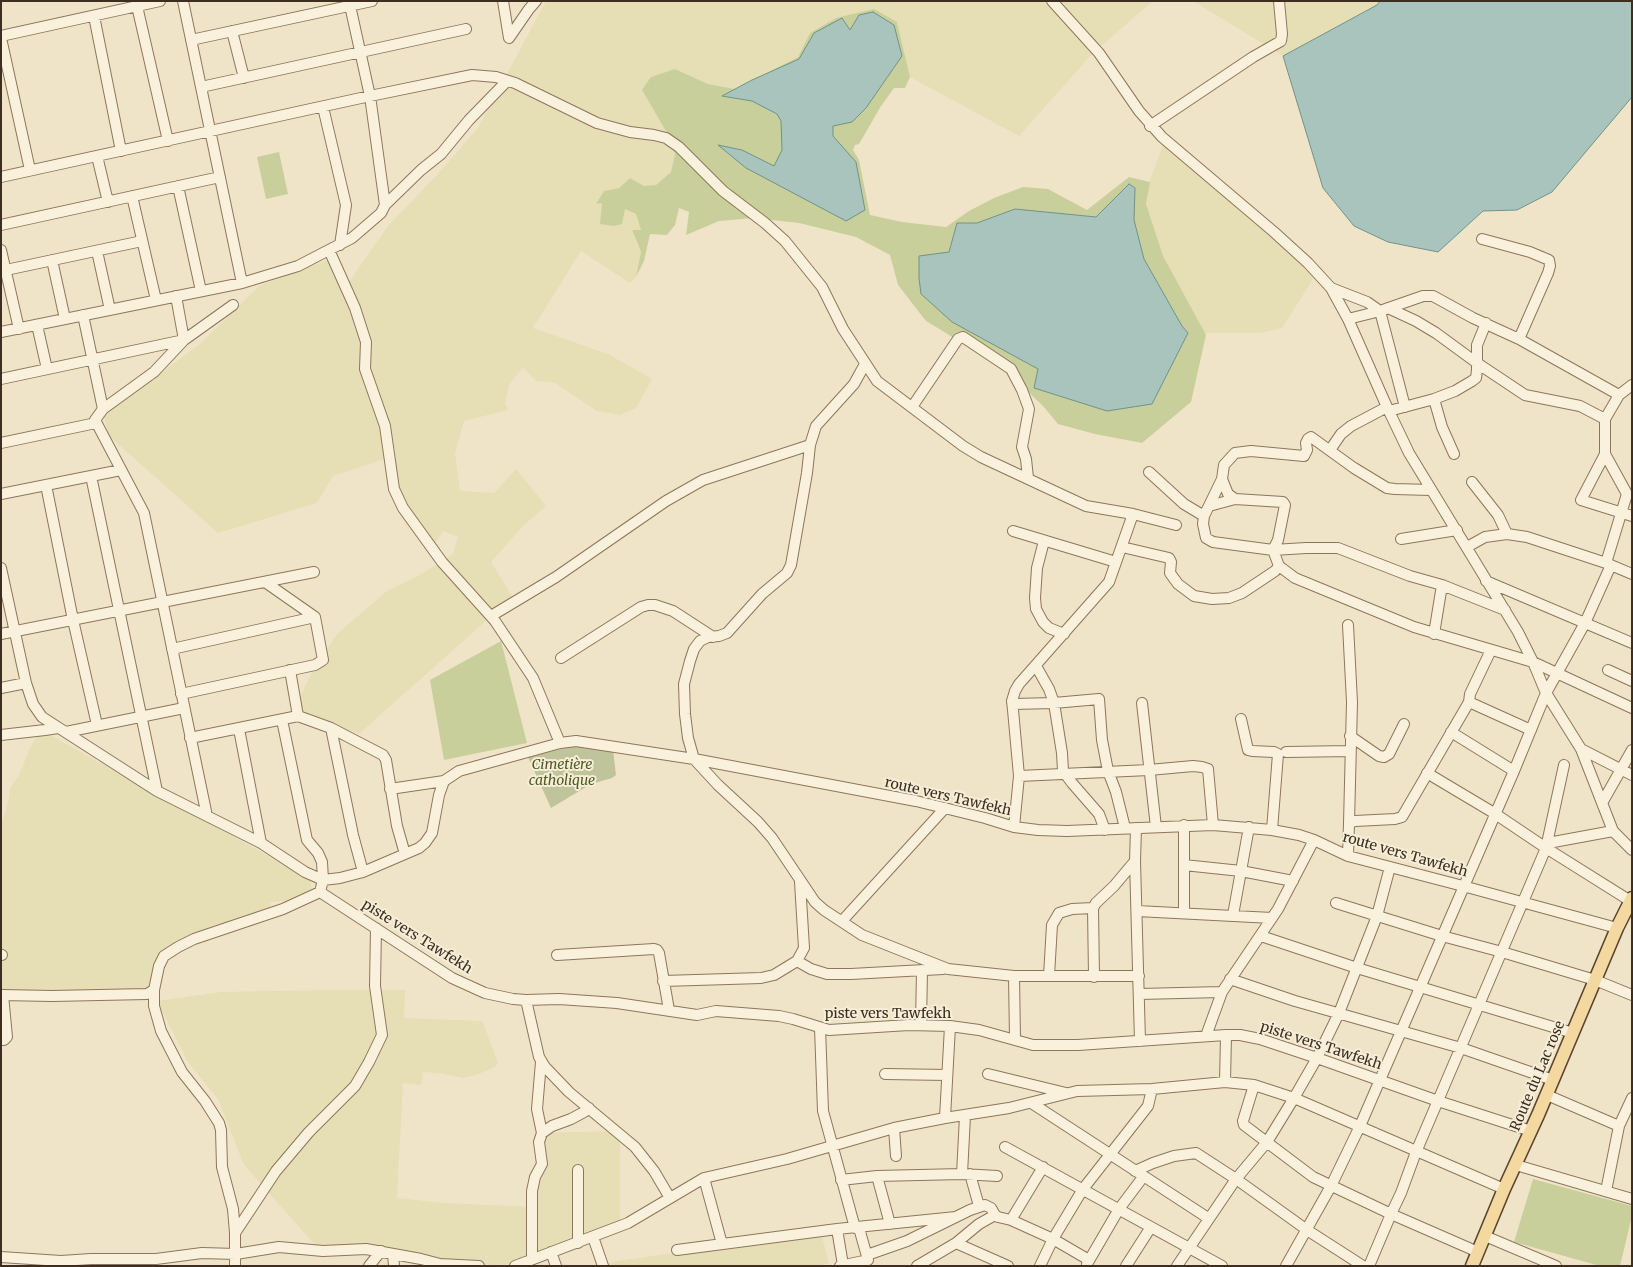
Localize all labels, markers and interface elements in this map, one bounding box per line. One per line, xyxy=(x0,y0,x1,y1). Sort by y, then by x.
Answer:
park label: Cimetière catholique xyxy=(529,757,595,790)
street label: route vers Tawfekh xyxy=(883,774,1013,820)
street label: route vers Tawfekh xyxy=(1341,829,1469,881)
street label: piste vers Tawfekh xyxy=(359,896,475,978)
street label: piste vers Tawfekh xyxy=(825,1006,951,1022)
street label: piste vers Tawfekh xyxy=(1258,1018,1384,1074)
street label: Route du Lac rose xyxy=(1507,1018,1569,1134)

